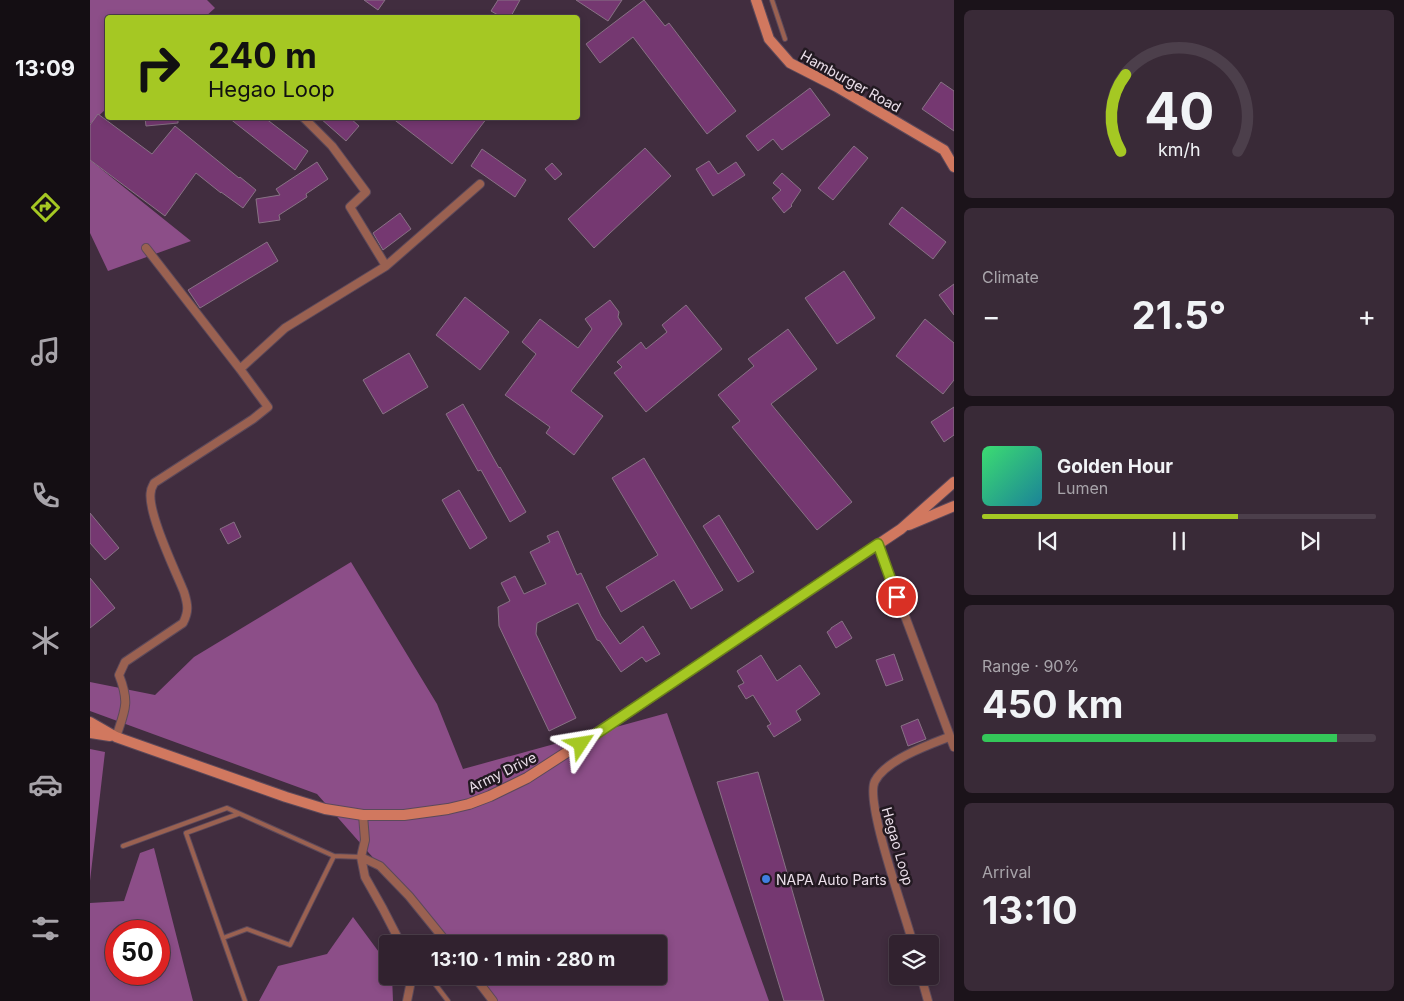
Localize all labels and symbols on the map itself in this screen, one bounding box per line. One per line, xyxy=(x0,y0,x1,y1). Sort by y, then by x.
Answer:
street label: Hamburger Road xyxy=(798,46,904,116)
pin xyxy=(876,576,918,618)
position arrow xyxy=(554,717,606,769)
street label: Army Drive xyxy=(465,748,539,796)
street label: Hegao Loop xyxy=(879,805,917,887)
place label: NAPA Auto Parts xyxy=(776,871,887,888)
marker: NAPA Auto Parts xyxy=(760,873,772,885)
speed limit sign: 50 xyxy=(105,920,170,985)

